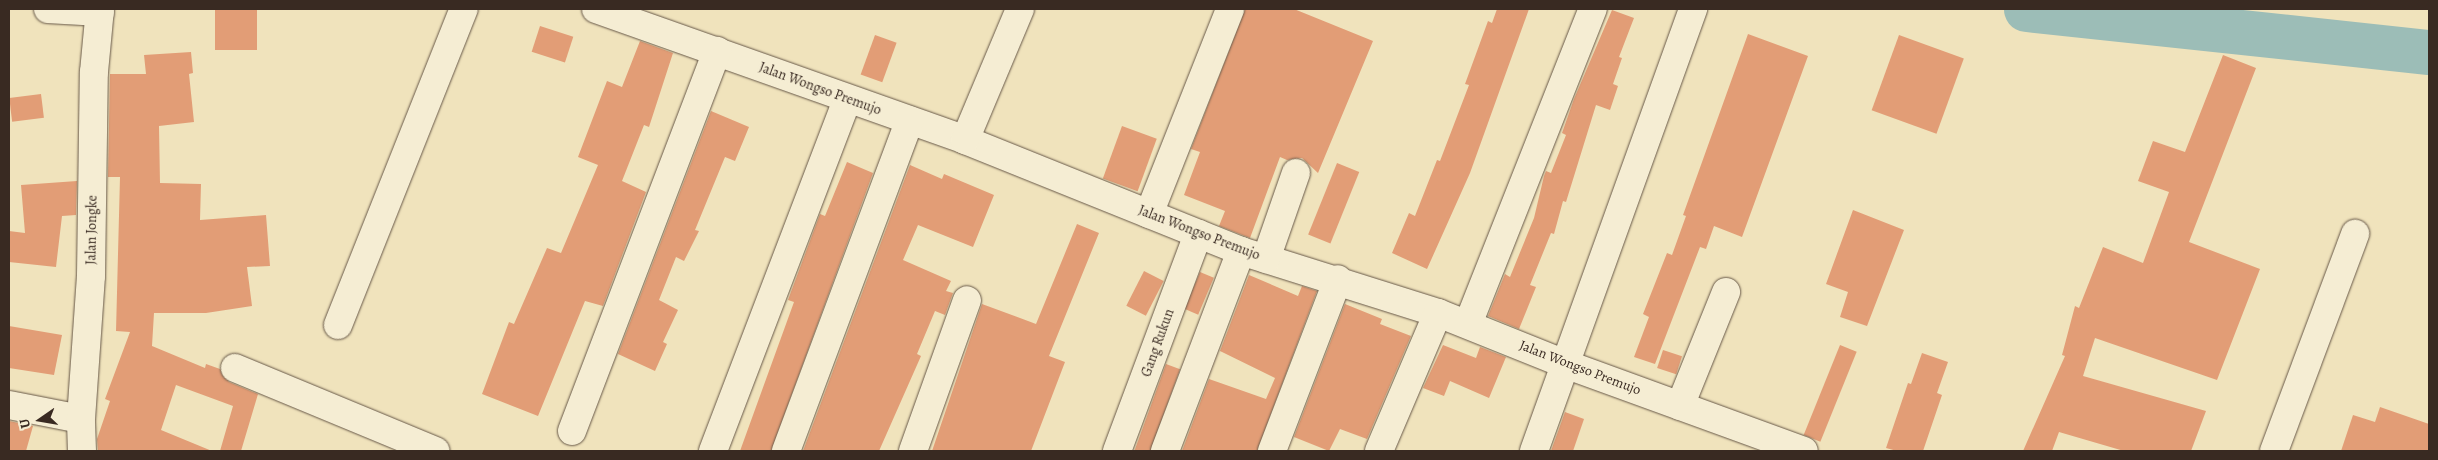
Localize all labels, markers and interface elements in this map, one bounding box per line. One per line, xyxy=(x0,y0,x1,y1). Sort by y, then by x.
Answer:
street label: Jalan Wongso Premujo xyxy=(757,59,883,119)
street label: Jalan Jongke xyxy=(83,195,101,265)
street label: Jalan Wongso Premujo xyxy=(1136,202,1262,264)
street label: Gang Rukun xyxy=(1138,307,1178,379)
street label: Jalan Wongso Premujo xyxy=(1517,337,1643,399)
north arrow xyxy=(15,395,65,445)
text: U xyxy=(15,417,35,430)

